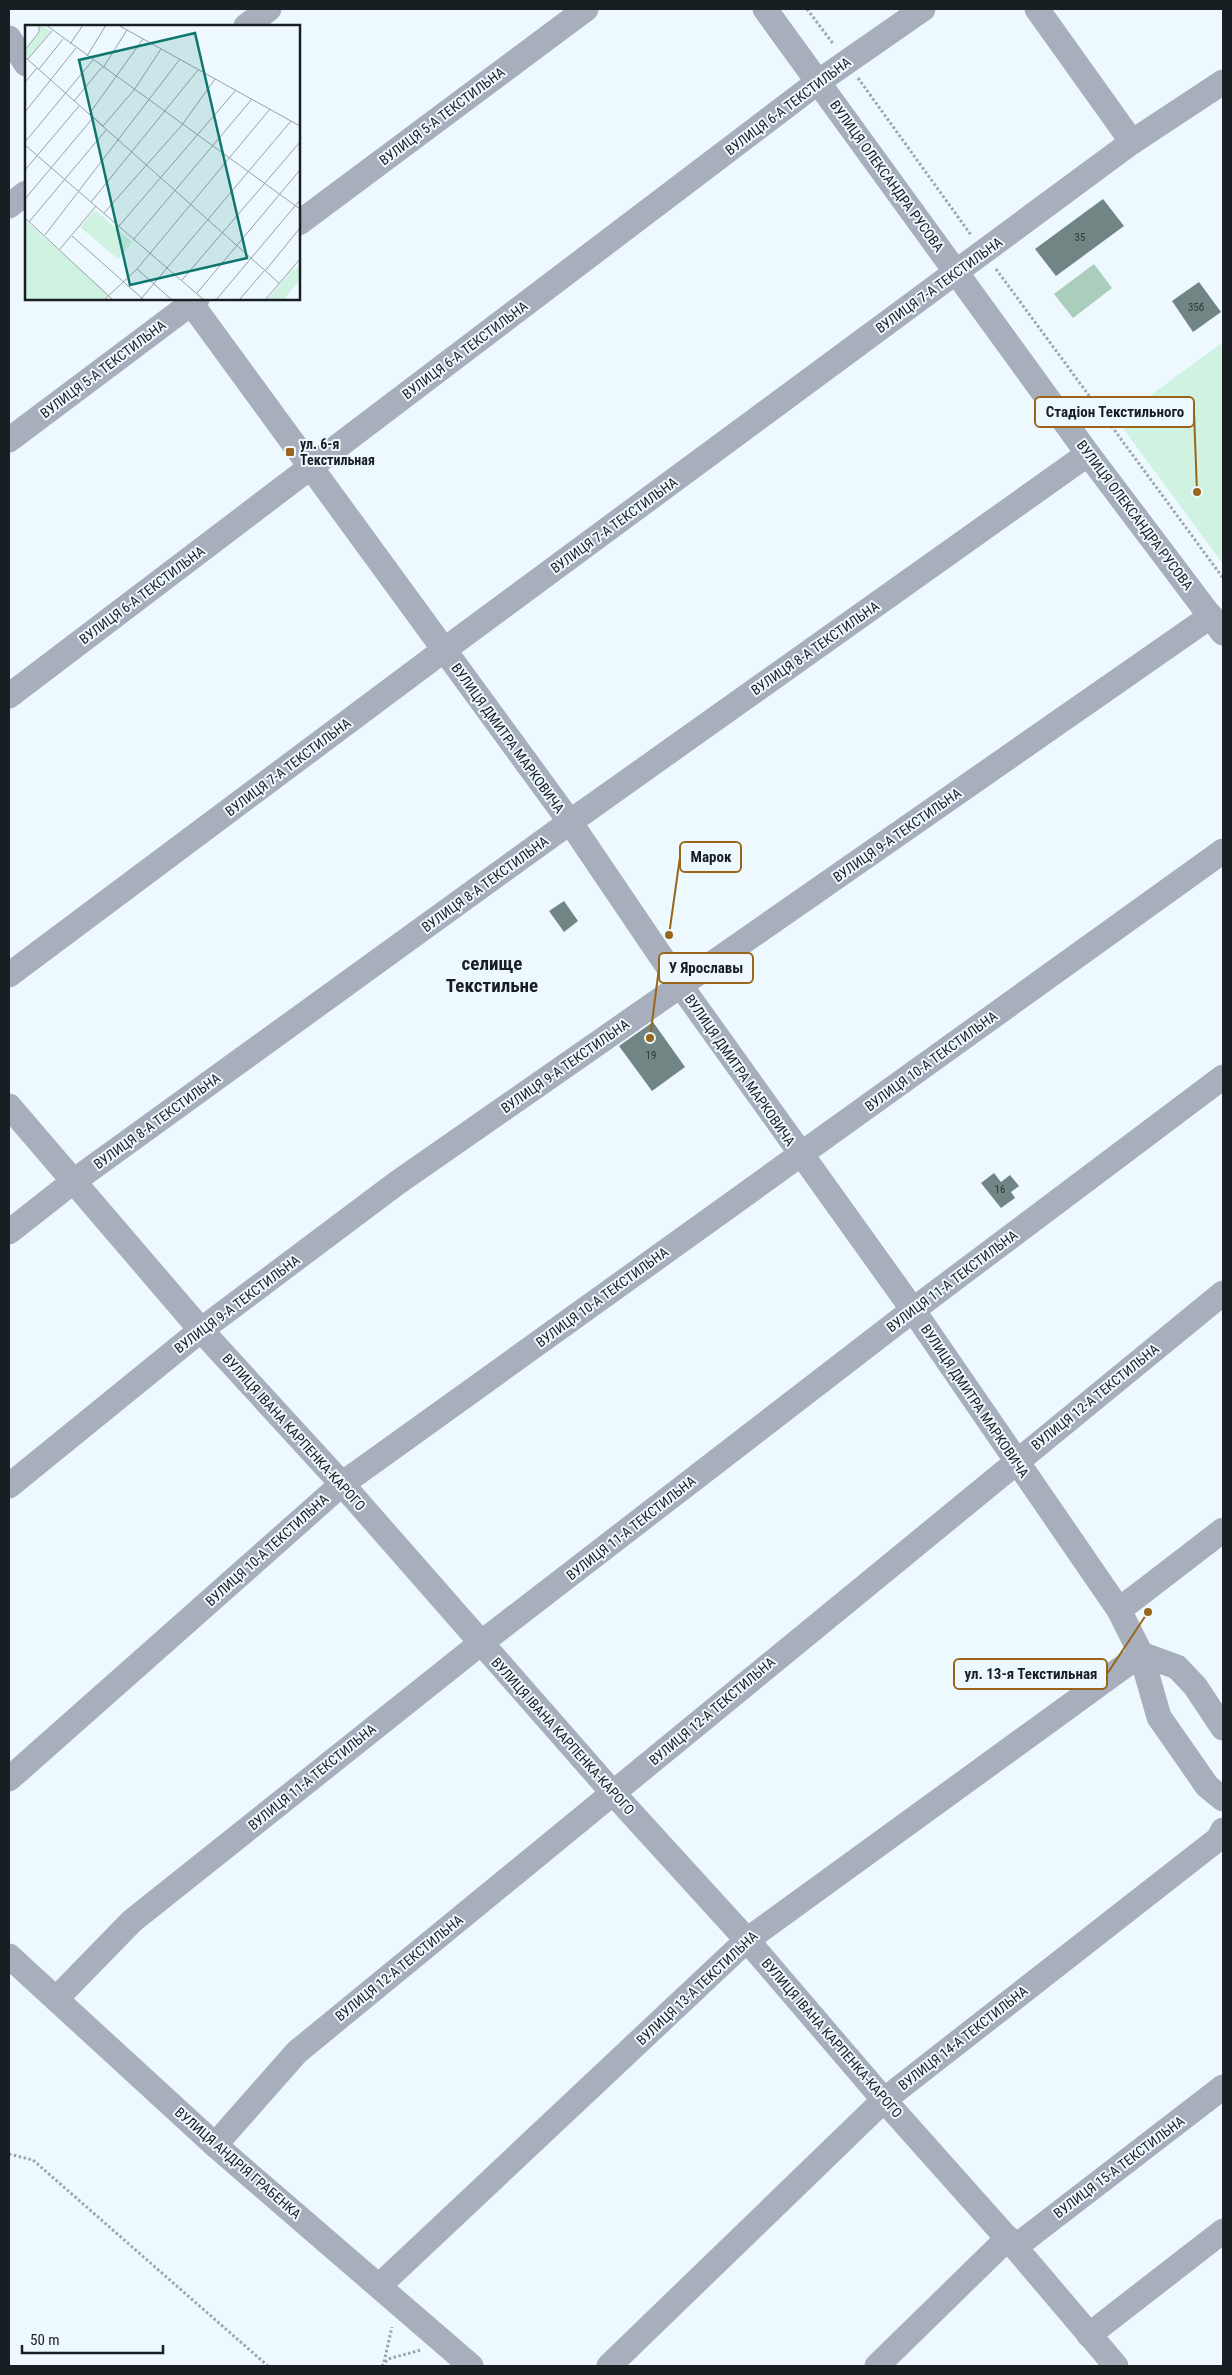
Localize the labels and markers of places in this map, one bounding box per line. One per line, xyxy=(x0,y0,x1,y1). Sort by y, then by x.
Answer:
callout: Стадіон Текстильного xyxy=(1035,397,1194,427)
place label: ул. 6-я Текстильная xyxy=(300,436,375,468)
marker: ул. 6-я Текстильная xyxy=(284,446,296,458)
callout: Марок xyxy=(680,842,741,872)
callout: У Ярославы xyxy=(659,953,753,983)
callout: ул. 13-я Текстильная xyxy=(954,1659,1107,1689)

